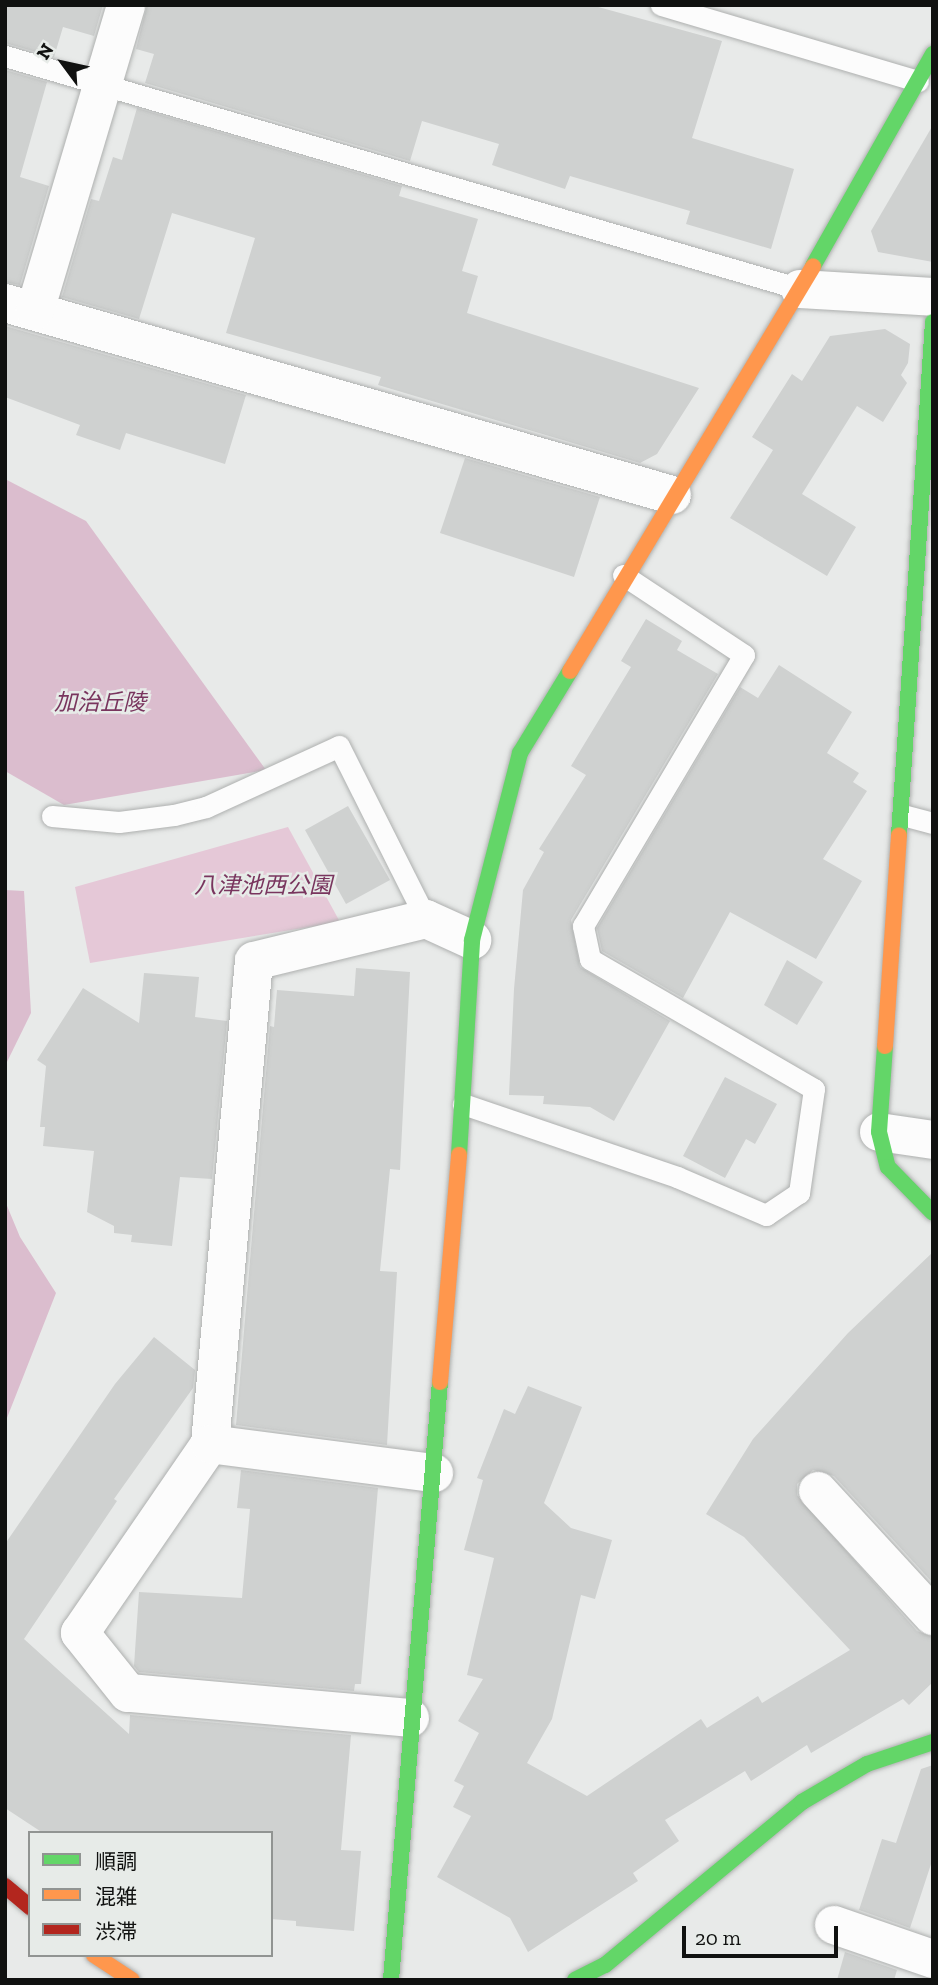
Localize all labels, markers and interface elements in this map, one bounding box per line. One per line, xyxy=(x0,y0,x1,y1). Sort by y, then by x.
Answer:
north arrow xyxy=(28,28,98,98)
text: N xyxy=(31,39,59,64)
park label: 加治丘陵 xyxy=(54,688,146,716)
park label: 八津池西公園 xyxy=(194,871,332,899)
legend xyxy=(28,1831,273,1957)
text: 順調 xyxy=(95,1849,137,1874)
text: 混雑 xyxy=(95,1884,137,1909)
scale bar xyxy=(686,1912,842,1956)
text: 渋滞 xyxy=(95,1919,137,1944)
text: 20 m xyxy=(695,1925,741,1950)

